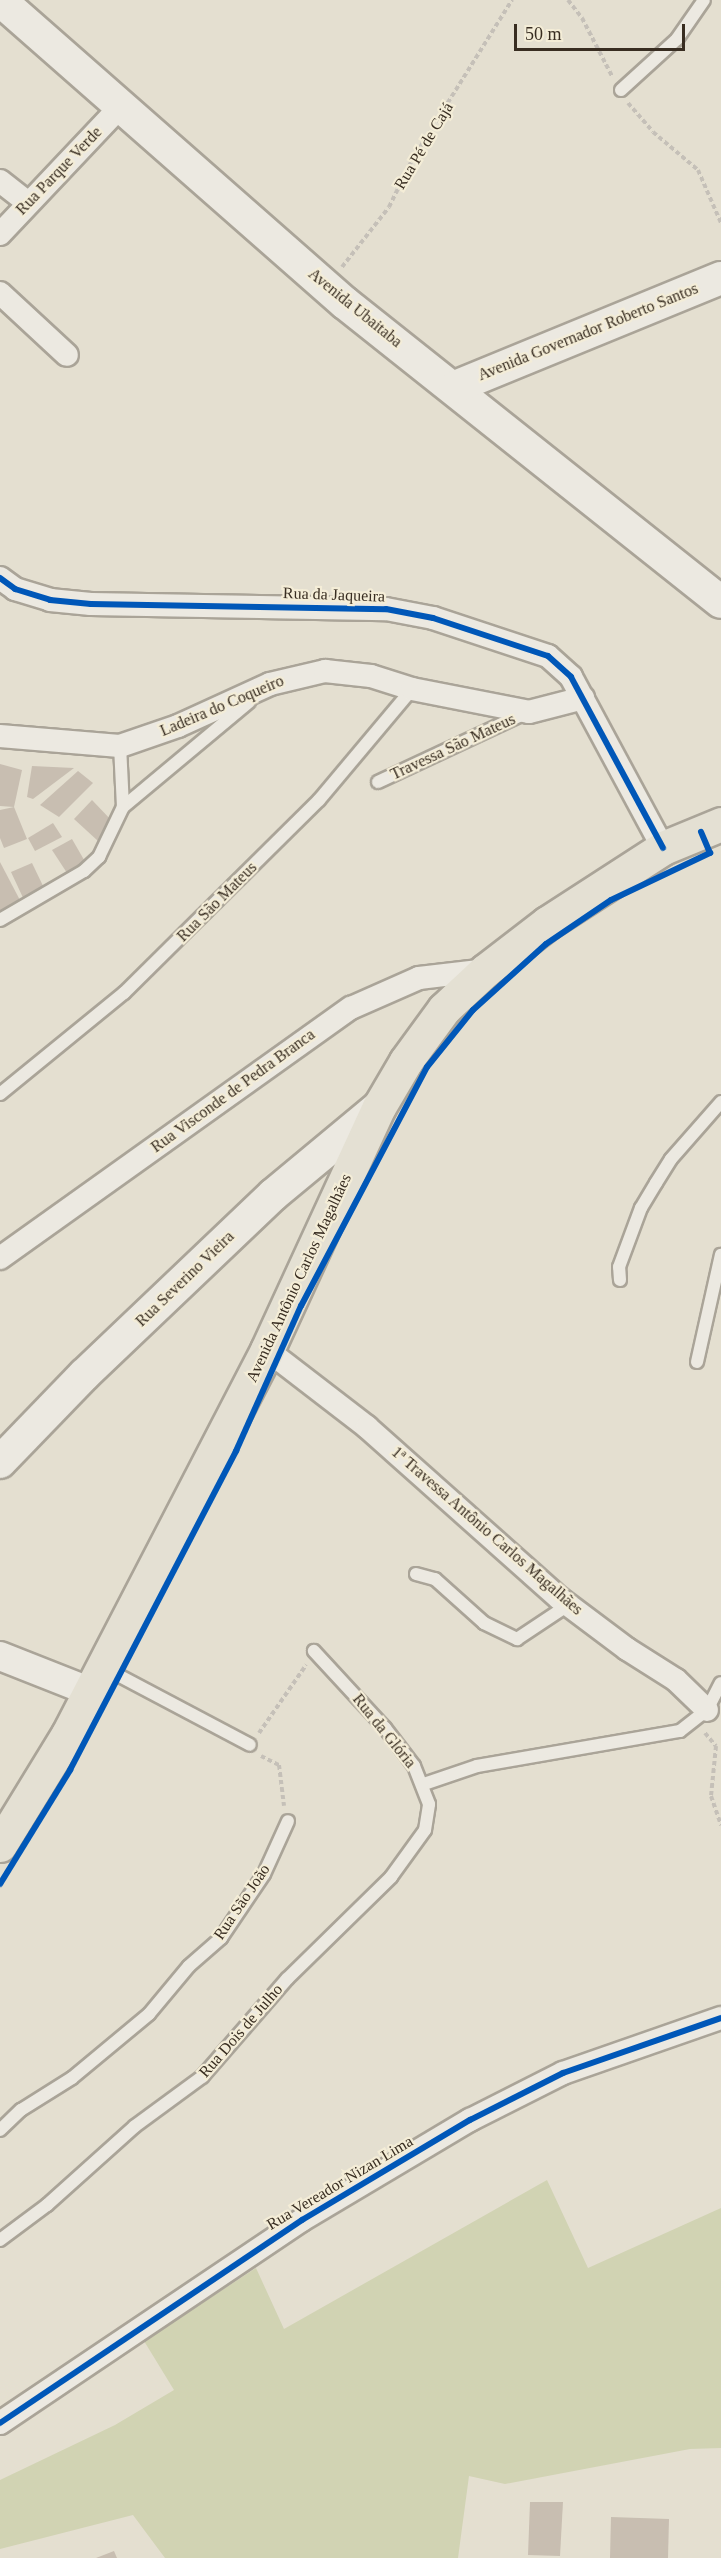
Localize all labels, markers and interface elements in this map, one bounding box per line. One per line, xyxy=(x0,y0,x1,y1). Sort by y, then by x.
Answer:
scale bar xyxy=(517,12,688,50)
text: 50 m xyxy=(525,24,562,44)
street label: Rua Pé de Cajá xyxy=(390,99,458,193)
street label: Rua Parque Verde xyxy=(12,123,106,219)
street label: Avenida Ubaitaba xyxy=(304,264,406,352)
street label: Avenida Governador Roberto Santos xyxy=(475,279,701,385)
street label: Rua da Jaqueira xyxy=(283,584,385,606)
street label: Ladeira do Coqueiro xyxy=(157,671,287,741)
street label: Travessa São Mateus xyxy=(388,710,518,784)
street label: Rua São Mateus xyxy=(173,858,261,946)
street label: Rua Visconde de Pedra Branca xyxy=(147,1025,319,1157)
street label: Avenida Antônio Carlos Magalhães xyxy=(242,1170,356,1386)
street label: Rua Severino Vieira xyxy=(132,1227,238,1331)
street label: 1ª Travessa Antônio Carlos Magalhães xyxy=(387,1442,587,1620)
street label: Rua da Glória xyxy=(348,1690,420,1772)
street label: Rua São João xyxy=(210,1861,274,1943)
street label: Rua Dois de Julho xyxy=(195,1980,287,2082)
street label: Rua Vereador Nizan Lima xyxy=(263,2132,417,2234)

